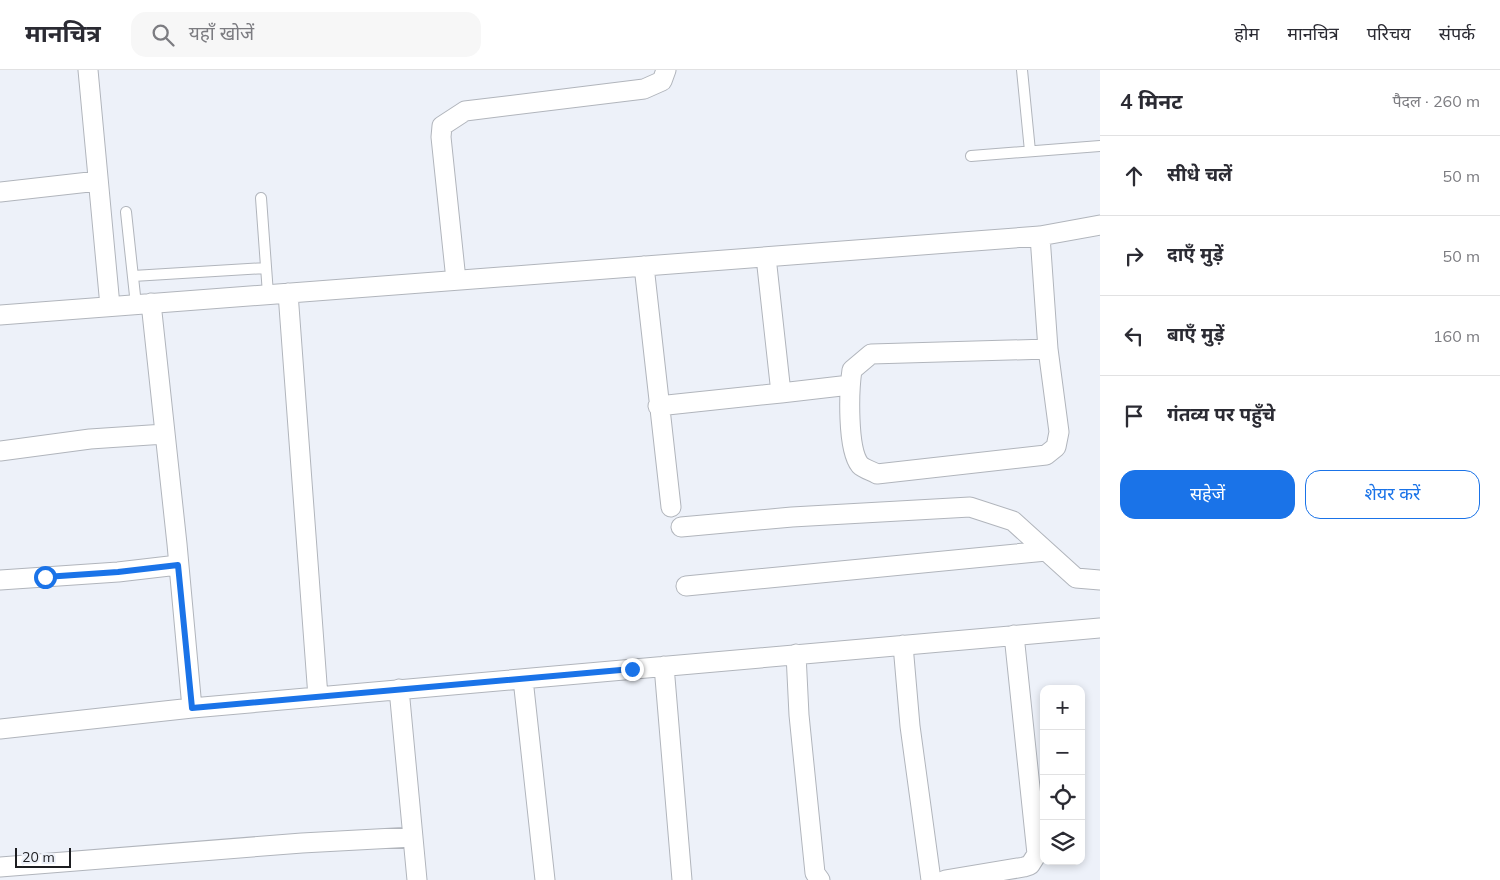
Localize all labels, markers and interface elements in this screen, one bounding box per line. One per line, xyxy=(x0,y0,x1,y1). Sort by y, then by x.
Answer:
search box xyxy=(131,12,481,57)
text: मानचित्र xyxy=(25,18,101,48)
icon: search xyxy=(149,21,177,49)
text: यहाँ खोजें xyxy=(189,21,254,45)
text: होम xyxy=(1234,22,1259,45)
text: मानचित्र xyxy=(1287,22,1339,45)
text: परिचय xyxy=(1367,22,1411,45)
text: संपर्क xyxy=(1439,22,1475,45)
text: 4 मिनट xyxy=(1120,88,1182,114)
text: पैदल · 260 m xyxy=(1392,91,1480,111)
icon: ahead xyxy=(1120,162,1148,190)
text: सीधे चलें xyxy=(1167,162,1232,186)
text: 50 m xyxy=(1443,166,1480,186)
icon: right xyxy=(1120,242,1148,270)
text: दाएँ मुड़ें xyxy=(1167,242,1223,266)
text: 50 m xyxy=(1443,246,1480,266)
icon: left xyxy=(1120,322,1148,350)
text: बाएँ मुड़ें xyxy=(1167,322,1224,346)
text: 160 m xyxy=(1433,326,1480,346)
icon: arrive xyxy=(1120,402,1148,430)
text: गंतव्य पर पहुँचे xyxy=(1167,402,1275,426)
button: सहेजें xyxy=(1120,470,1295,519)
button: शेयर करें xyxy=(1305,470,1480,519)
route start xyxy=(34,566,57,589)
route end xyxy=(621,658,644,681)
map controls xyxy=(1040,685,1085,865)
button: + xyxy=(1040,685,1085,730)
button: − xyxy=(1040,730,1085,775)
button: locate xyxy=(1040,775,1085,820)
button: layers xyxy=(1040,820,1085,865)
scale bar xyxy=(15,845,71,868)
text: 20 m xyxy=(22,848,55,866)

